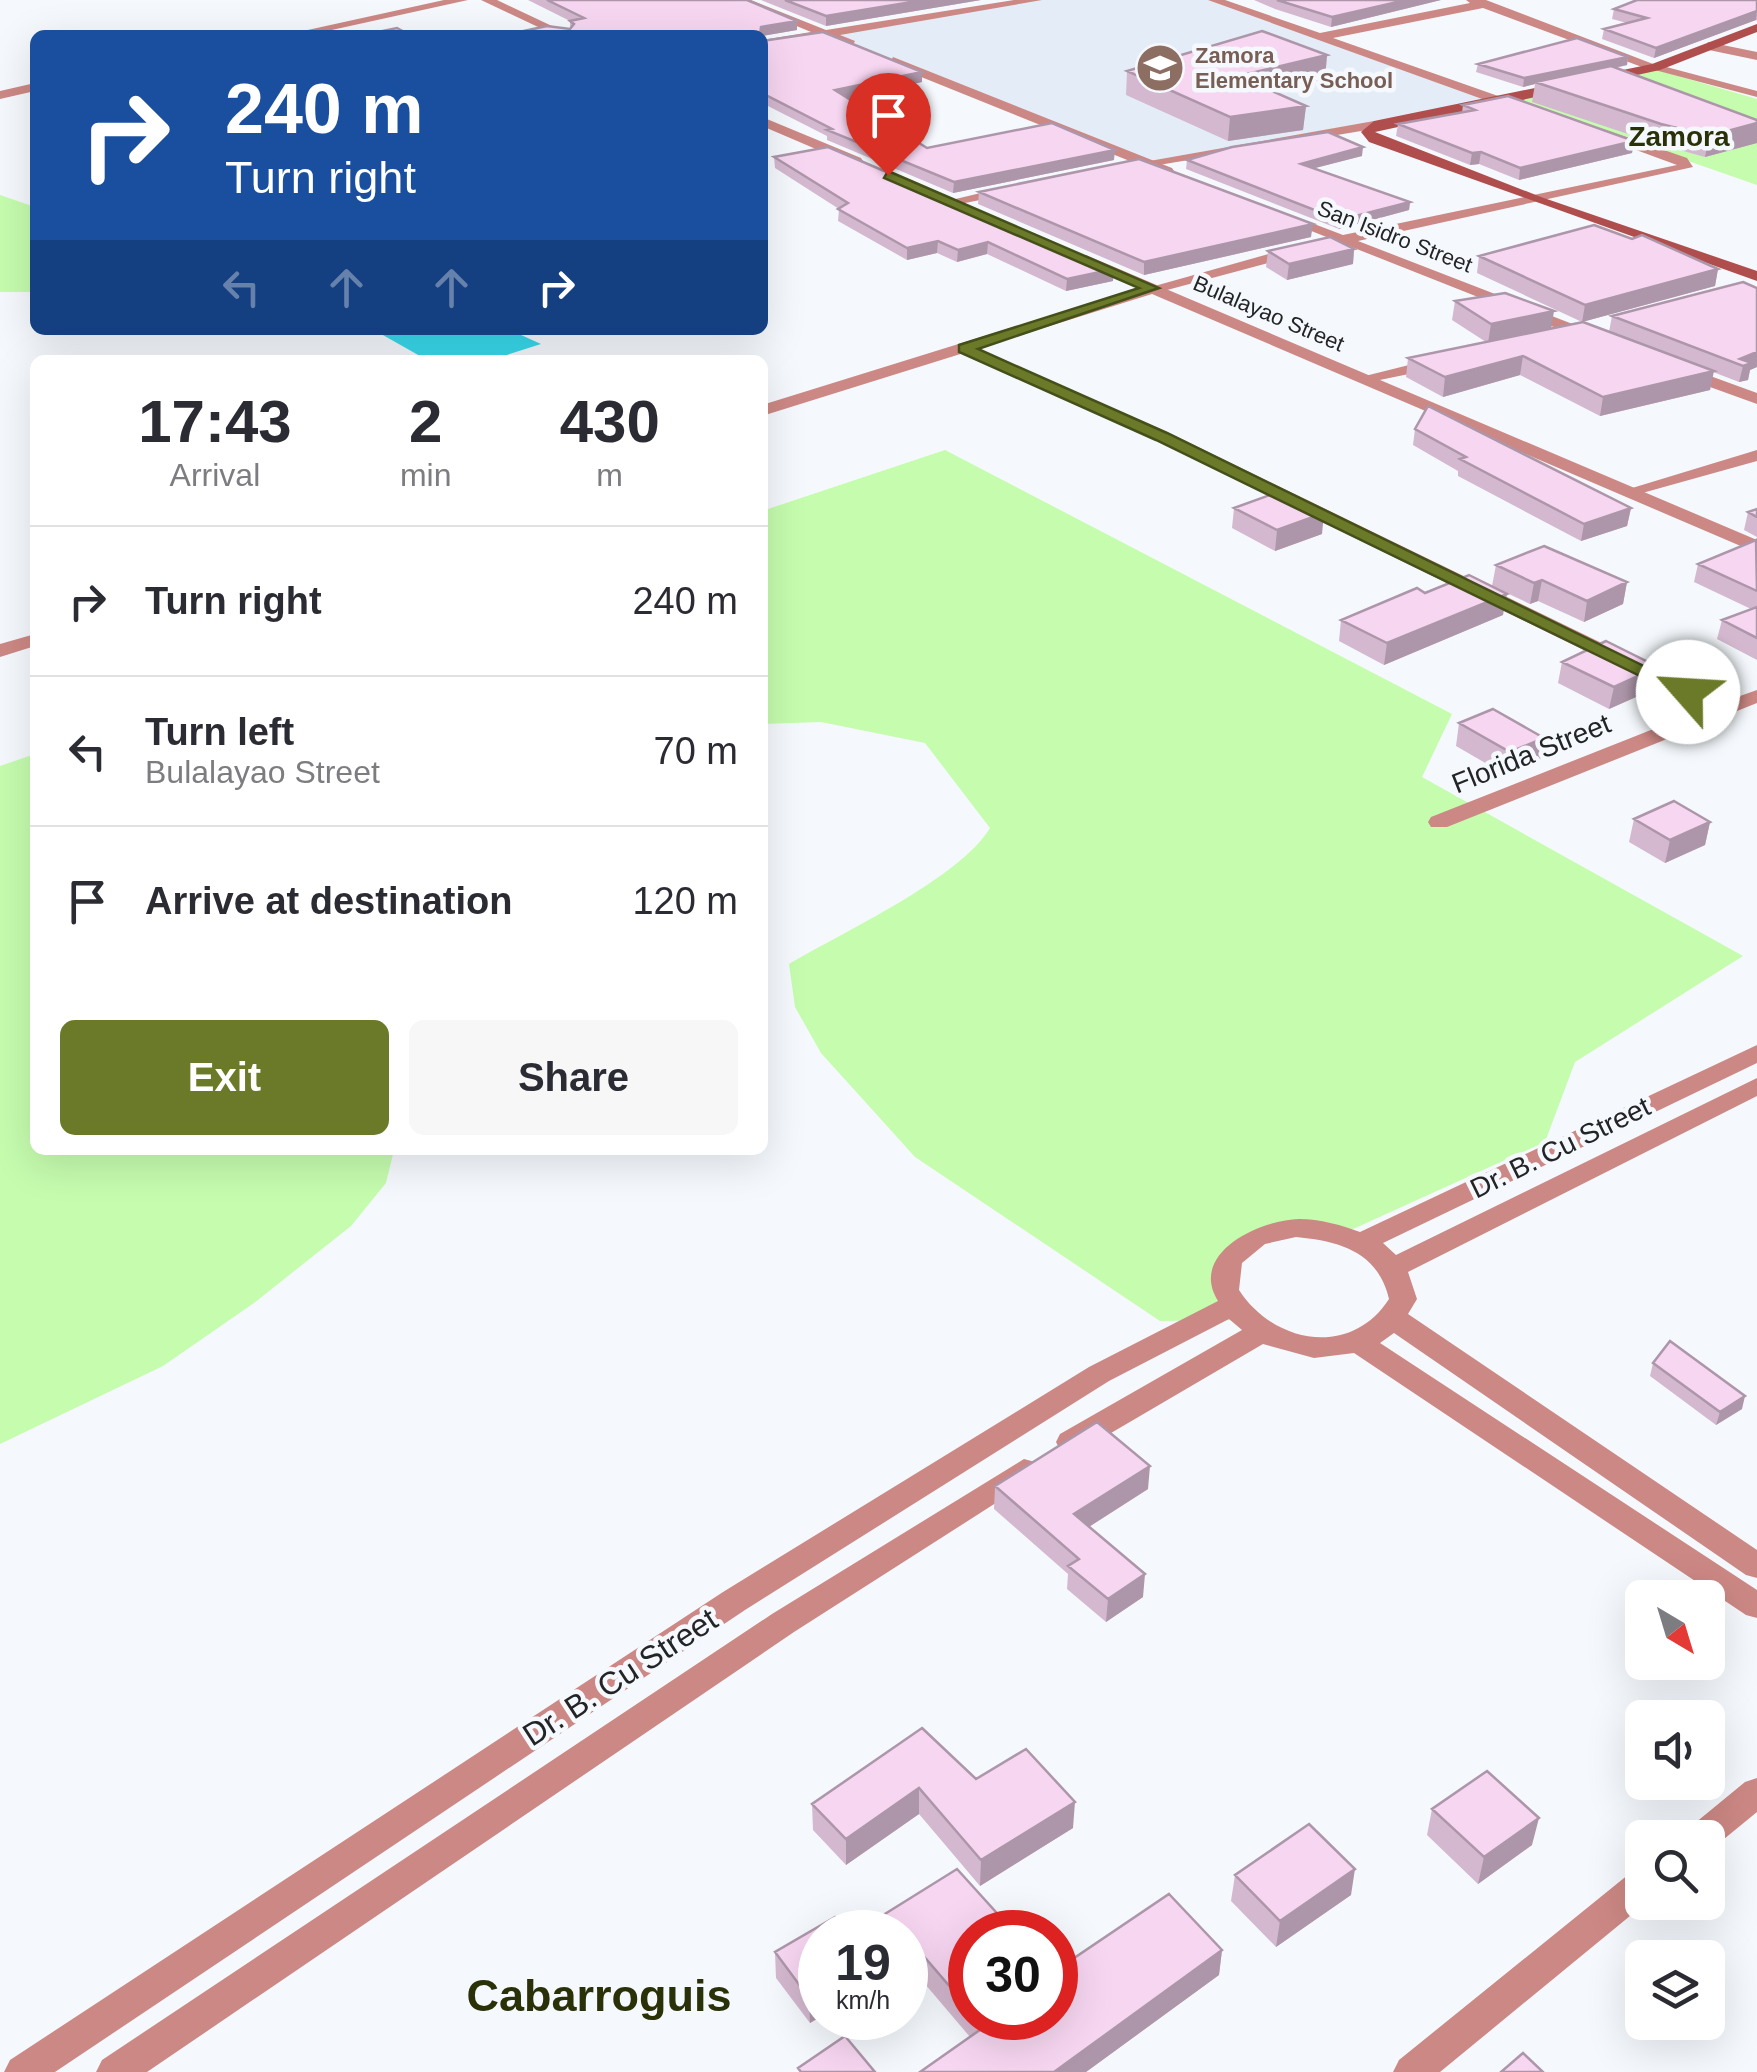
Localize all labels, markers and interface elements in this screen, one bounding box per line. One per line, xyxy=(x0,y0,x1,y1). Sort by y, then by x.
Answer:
school or university icon: Zamora Elementary School xyxy=(1134,42,1186,94)
place label: Zamora Elementary School xyxy=(1195,43,1393,93)
icon: right xyxy=(60,70,190,200)
text: 240 m xyxy=(225,70,423,148)
pin xyxy=(846,73,931,176)
icon: arrive xyxy=(861,88,916,143)
district label: Zamora xyxy=(1628,121,1730,152)
text: Turn right xyxy=(225,152,416,203)
street label: San Isidro Street xyxy=(1314,195,1476,278)
icon: left xyxy=(214,260,269,315)
icon: ahead xyxy=(319,260,374,315)
icon: ahead xyxy=(424,260,479,315)
icon: right xyxy=(529,260,584,315)
street label: Bulalayao Street xyxy=(1190,270,1348,357)
text: 17:43 xyxy=(138,388,292,455)
text: 2 xyxy=(409,388,442,455)
text: 430 xyxy=(560,388,660,455)
text: Arrival xyxy=(170,457,260,493)
text: min xyxy=(400,457,451,493)
text: m xyxy=(596,457,623,493)
icon: right xyxy=(60,574,115,629)
text: Turn right xyxy=(145,580,322,622)
text: 240 m xyxy=(632,580,738,622)
position arrow xyxy=(1636,640,1740,744)
street label: Florida Street xyxy=(1447,708,1615,799)
text: Turn left xyxy=(145,711,294,753)
icon: left xyxy=(60,724,115,779)
text: 70 m xyxy=(654,730,738,772)
text: Bulalayao Street xyxy=(145,754,380,790)
icon: arrive xyxy=(60,874,115,929)
text: Arrive at destination xyxy=(145,880,512,922)
text: 120 m xyxy=(632,880,738,922)
button: Exit xyxy=(60,1020,389,1135)
button: Share xyxy=(409,1020,738,1135)
street label: Dr. B. Cu Street xyxy=(1465,1090,1655,1204)
north arrow xyxy=(1625,1580,1725,1680)
map controls xyxy=(1625,1580,1725,2040)
street label: Dr. B. Cu Street xyxy=(516,1601,724,1753)
button: sound xyxy=(1625,1700,1725,1800)
button: search xyxy=(1625,1820,1725,1920)
speed limit sign: 30 xyxy=(948,1910,1078,2040)
text: 19 xyxy=(835,1935,891,1991)
button: layers xyxy=(1625,1940,1725,2040)
district label: Cabarroguis xyxy=(466,1970,732,2021)
text: km/h xyxy=(836,1986,890,2014)

